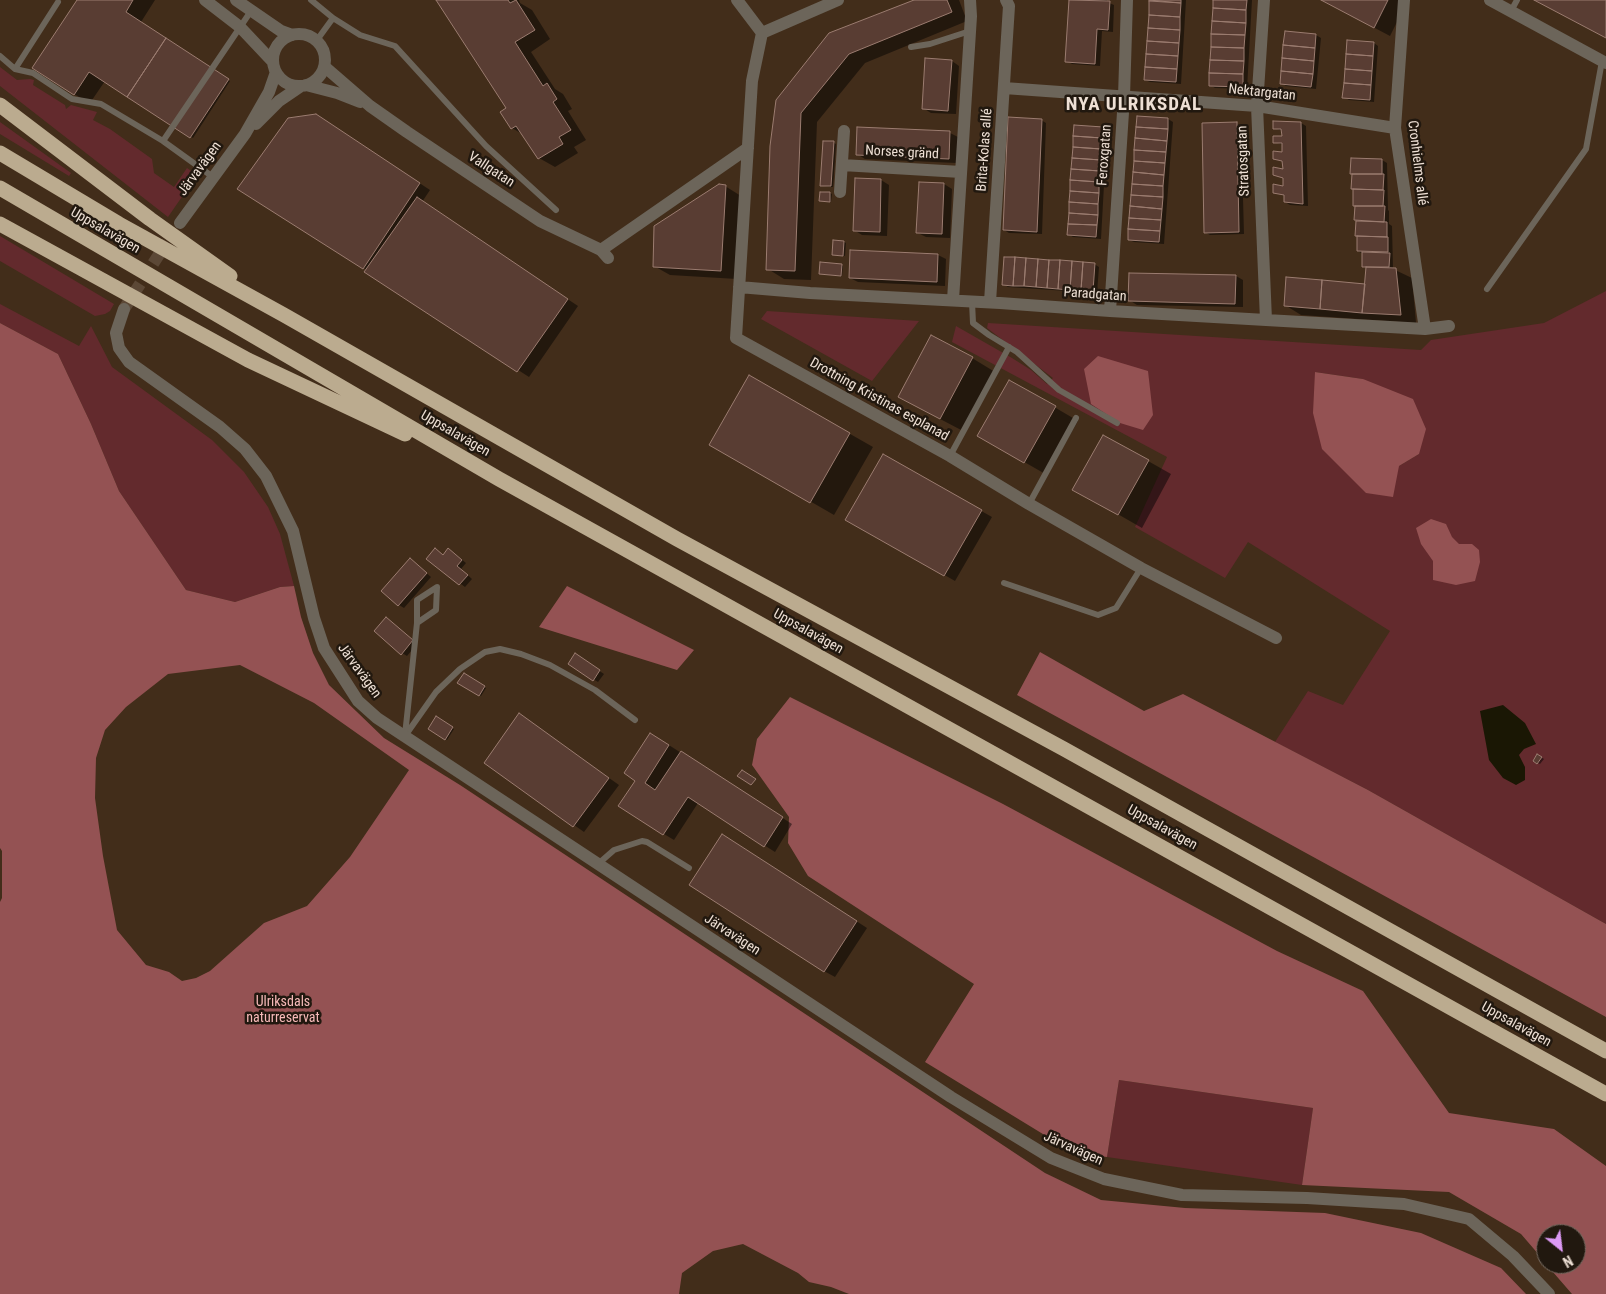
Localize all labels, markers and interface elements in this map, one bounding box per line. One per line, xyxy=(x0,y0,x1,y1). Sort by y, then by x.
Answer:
street label: Nektargatan xyxy=(1227,81,1297,105)
district label: NYA ULRIKSDAL xyxy=(1064,94,1204,116)
street label: Brita-Kolas allé xyxy=(974,108,996,192)
street label: Cronhielms allé xyxy=(1403,120,1431,206)
street label: Feroxgatan xyxy=(1094,124,1116,186)
street label: Stratosgatan xyxy=(1234,125,1254,197)
street label: Järvavägen xyxy=(175,139,225,199)
street label: Norses gränd xyxy=(865,143,939,163)
street label: Vallgatan xyxy=(465,149,517,191)
street label: Uppsalavägen xyxy=(67,204,143,258)
street label: Paradgatan xyxy=(1063,284,1127,306)
street label: Drottning Kristinas esplanad xyxy=(807,355,951,445)
street label: Uppsalavägen xyxy=(417,407,493,461)
street label: Uppsalavägen xyxy=(770,606,846,658)
street label: Järvavägen xyxy=(334,641,384,701)
street label: Uppsalavägen xyxy=(1124,802,1200,854)
street label: Järvavägen xyxy=(701,911,763,959)
park label: Ulriksdals naturreservat xyxy=(246,994,320,1026)
street label: Uppsalavägen xyxy=(1478,999,1554,1051)
street label: Järvavägen xyxy=(1041,1128,1105,1170)
north arrow xyxy=(1536,1224,1586,1274)
text: N xyxy=(1560,1252,1575,1270)

